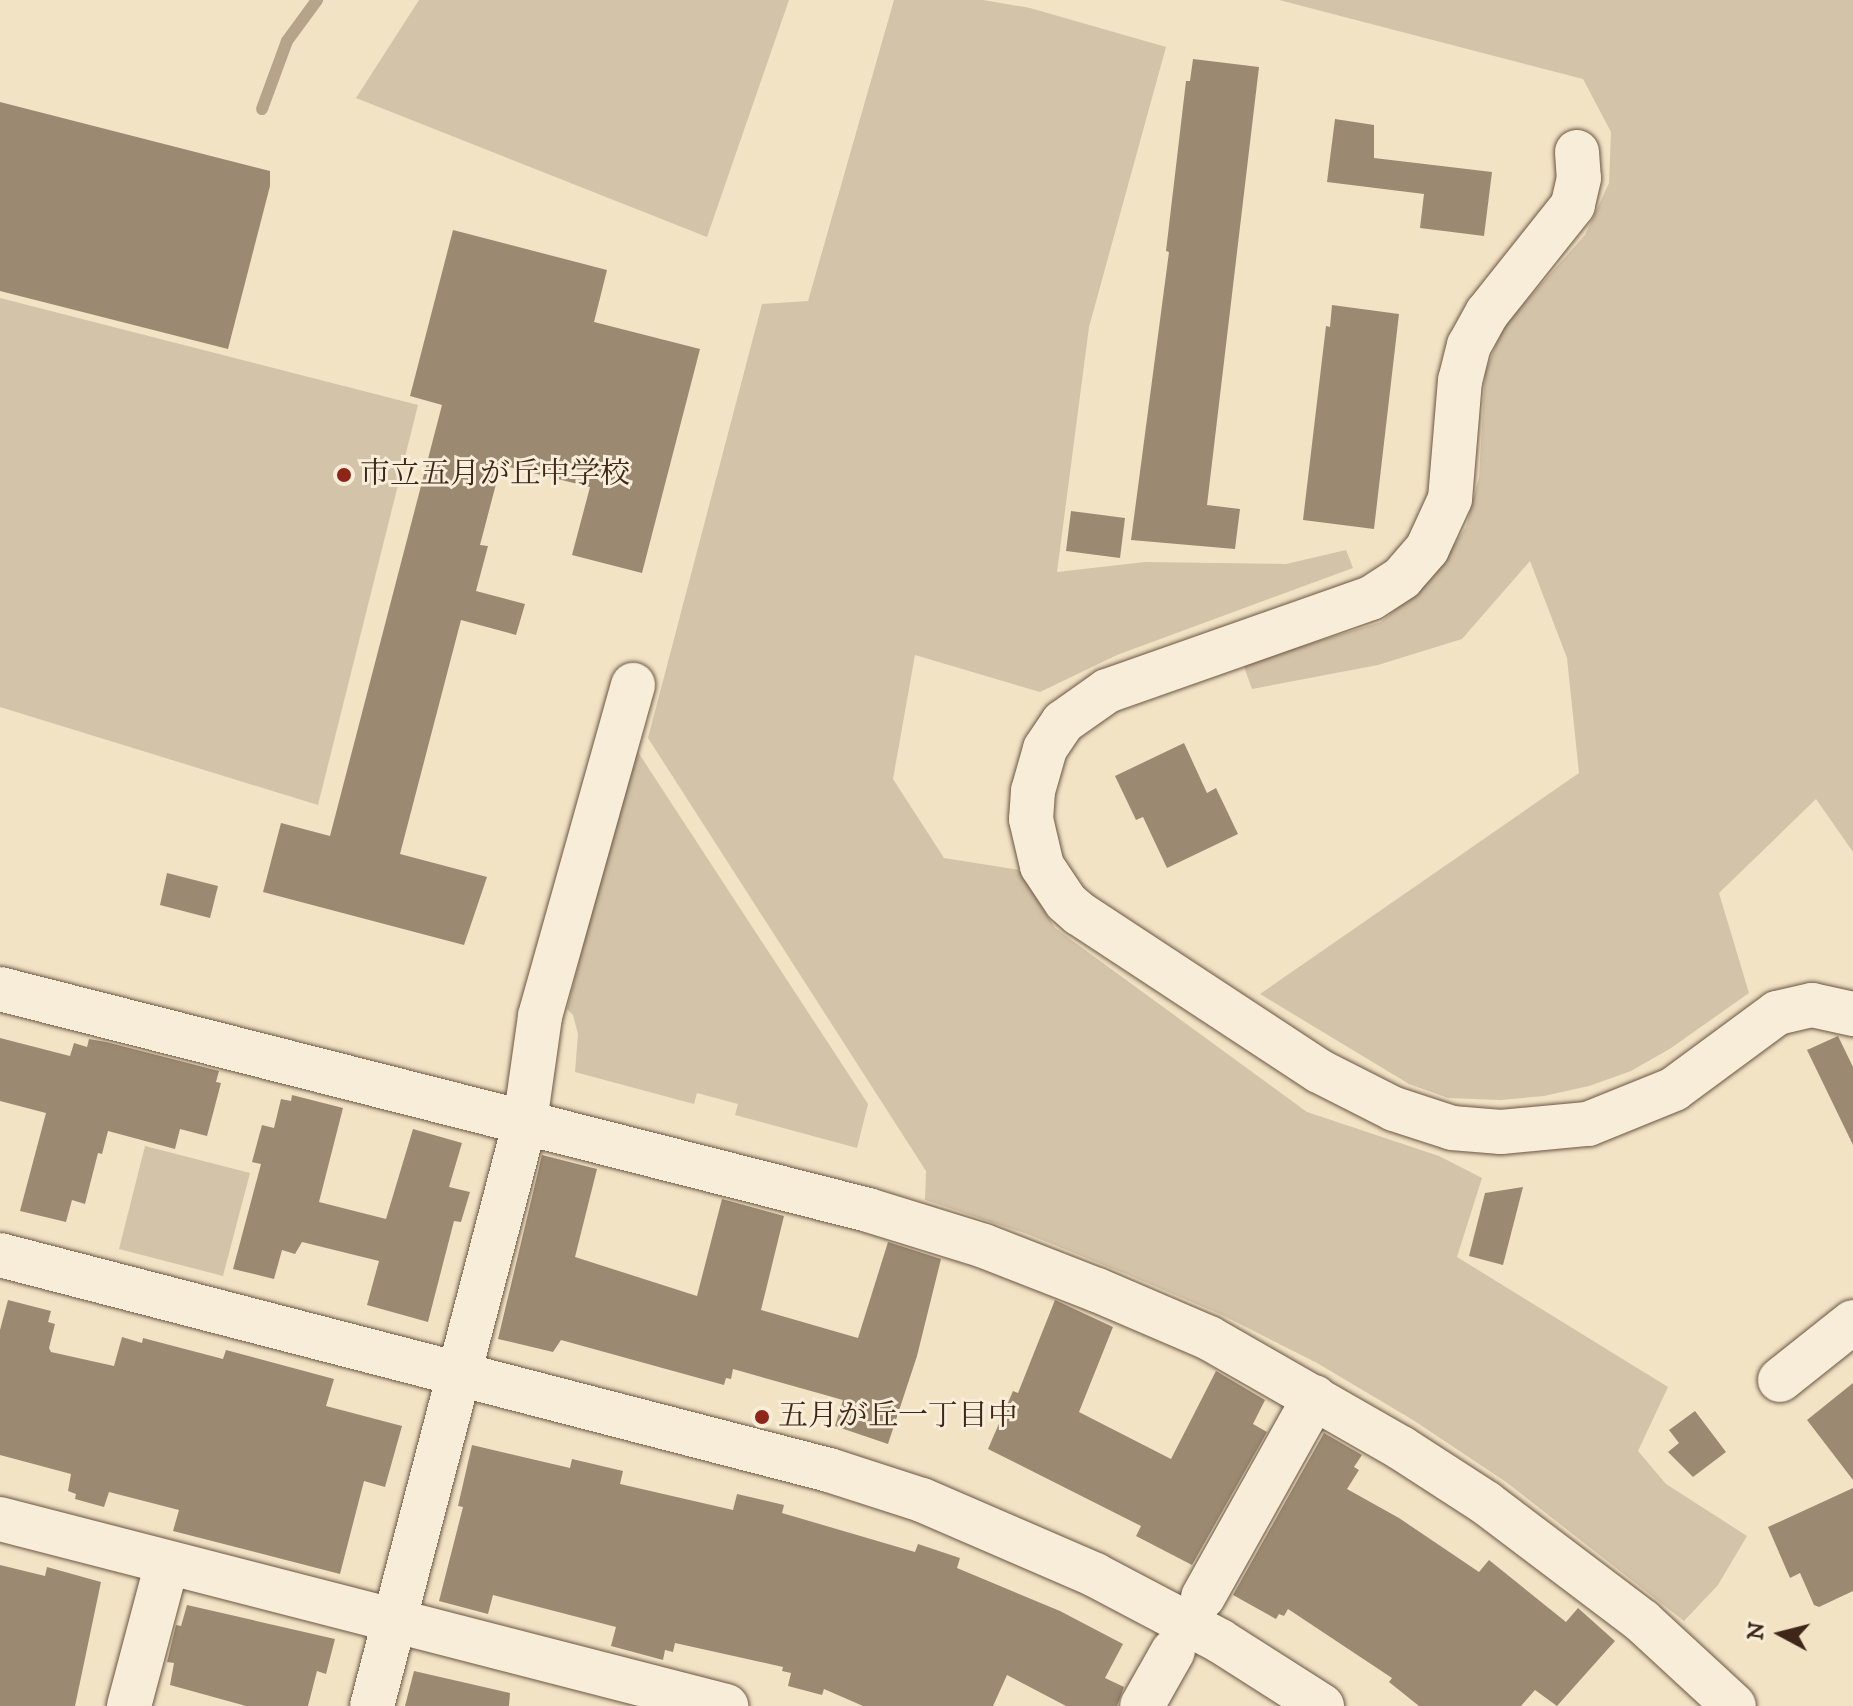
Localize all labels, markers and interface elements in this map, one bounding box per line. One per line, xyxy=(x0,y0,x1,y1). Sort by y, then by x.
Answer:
place label: 市立五月が丘中学校 xyxy=(360,457,630,493)
marker: 市立五月が丘中学校 xyxy=(335,466,353,484)
place label: 五月が丘一丁目中 xyxy=(778,1399,1018,1435)
marker: 五月が丘一丁目中 xyxy=(753,1408,771,1426)
north arrow xyxy=(1741,1594,1821,1674)
text: N xyxy=(1742,1620,1771,1642)

